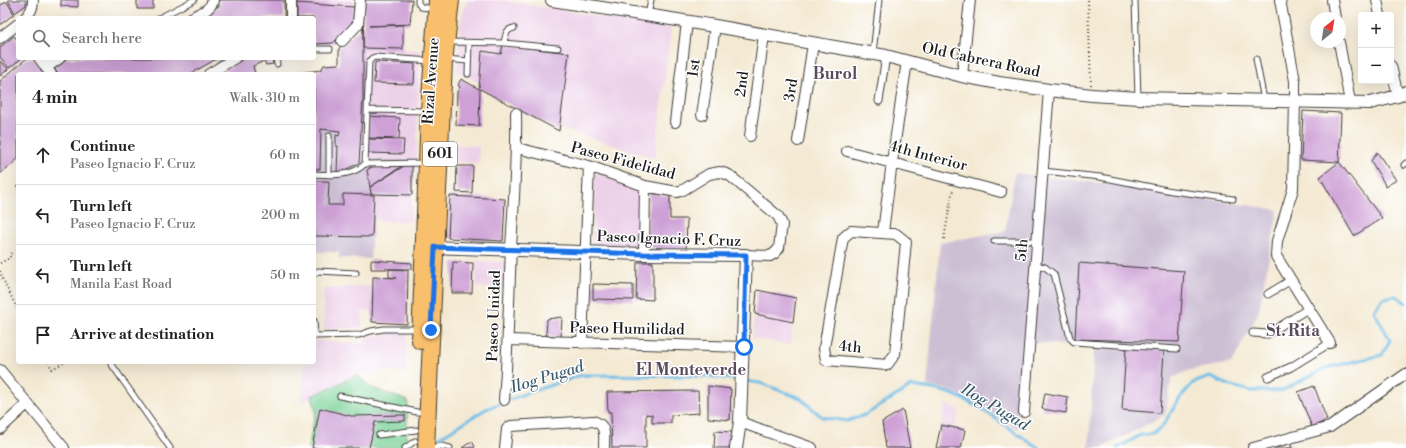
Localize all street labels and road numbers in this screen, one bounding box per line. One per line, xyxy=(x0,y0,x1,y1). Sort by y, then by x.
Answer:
street label: Rizal Avenue xyxy=(418,37,444,125)
street label: Old Cabrera Road xyxy=(920,38,1042,82)
street label: 1st xyxy=(683,57,705,78)
street label: 2nd xyxy=(731,69,753,98)
street label: 3rd xyxy=(780,77,802,103)
street label: 4th Interior xyxy=(887,136,970,176)
street label: Paseo Fidelidad xyxy=(569,138,678,184)
road number: 601 xyxy=(423,142,457,166)
street label: Paseo Ignacio F. Cruz xyxy=(596,227,742,251)
street label: 5th xyxy=(1012,238,1032,262)
street label: Paseo Unidad xyxy=(483,269,505,362)
street label: Paseo Humilidad xyxy=(569,318,685,340)
street label: 4th xyxy=(838,337,863,357)

